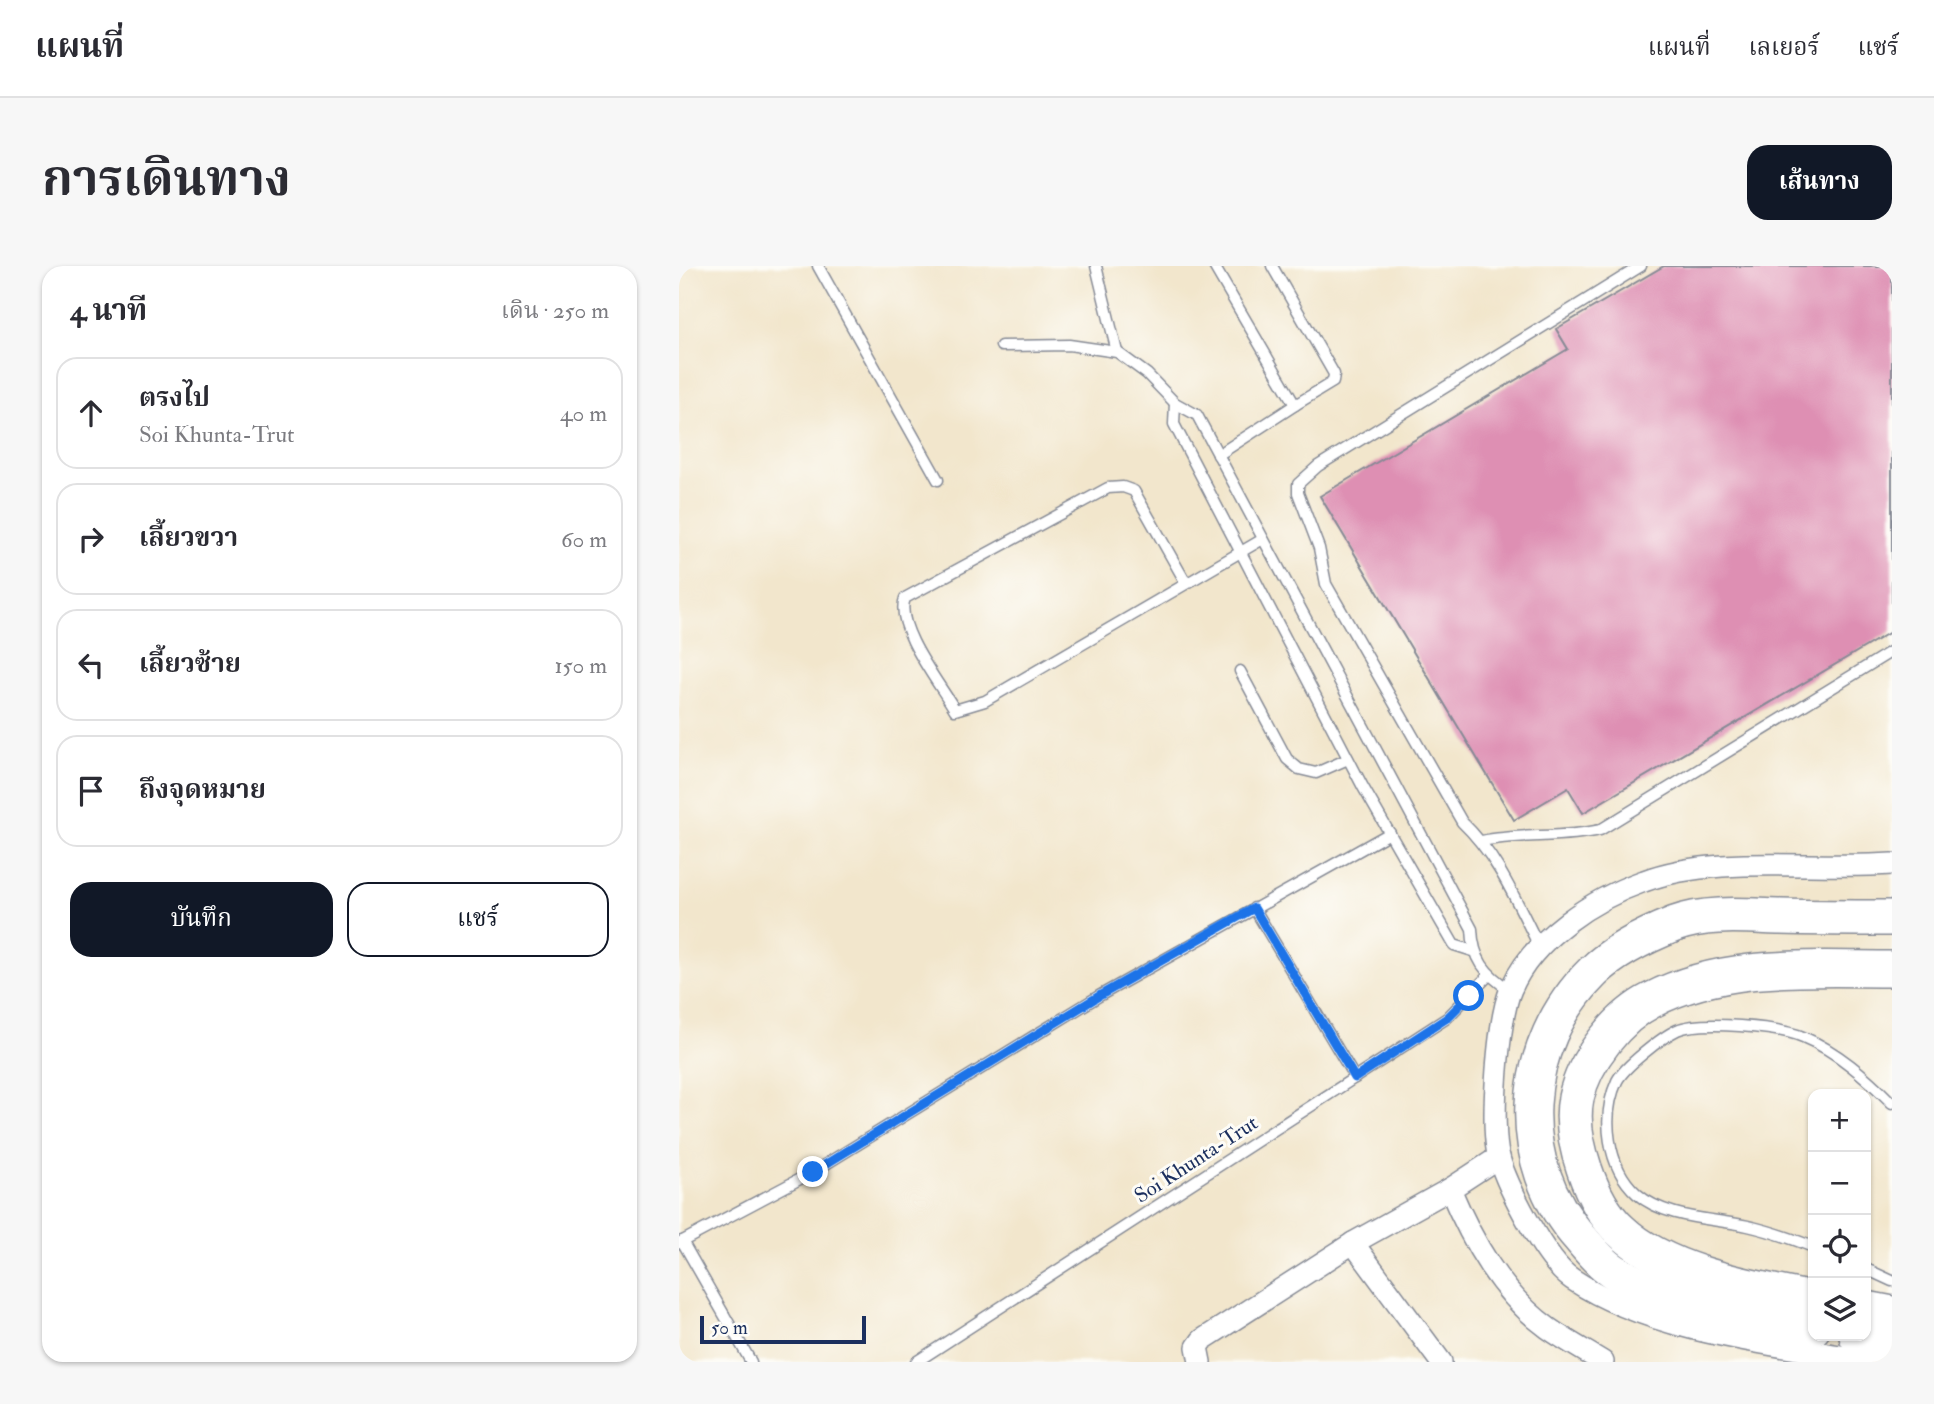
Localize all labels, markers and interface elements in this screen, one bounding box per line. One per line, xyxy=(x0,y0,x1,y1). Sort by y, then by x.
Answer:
text: แผนที่ xyxy=(35,26,124,67)
text: แผนที่ xyxy=(1648,32,1711,63)
text: เลเยอร์ xyxy=(1749,32,1820,63)
text: แชร์ xyxy=(1858,32,1899,63)
button: เส้นทาง xyxy=(1747,145,1892,220)
text: การเดินทาง xyxy=(42,149,291,210)
text: 4 นาที xyxy=(70,292,147,329)
text: เดิน · 250 m xyxy=(501,296,609,325)
text: ตรงไป xyxy=(139,382,210,414)
icon: ahead xyxy=(72,394,110,432)
text: 40 m xyxy=(560,399,607,428)
text: Soi Khunta-Trut xyxy=(139,420,294,449)
icon: right xyxy=(72,520,110,558)
text: เลี้ยวขวา xyxy=(139,522,238,554)
text: 60 m xyxy=(561,525,607,554)
icon: left xyxy=(72,646,110,684)
text: เลี้ยวซ้าย xyxy=(139,648,241,680)
text: 150 m xyxy=(554,651,607,680)
icon: arrive xyxy=(72,772,110,810)
text: ถึงจุดหมาย xyxy=(139,774,266,806)
button: บันทึก xyxy=(70,882,333,957)
button: แชร์ xyxy=(347,882,609,957)
route start xyxy=(1453,980,1484,1011)
map controls xyxy=(1808,1089,1871,1341)
button: + xyxy=(1808,1089,1871,1152)
street label: Soi Khunta-Trut xyxy=(1129,1109,1263,1209)
button: − xyxy=(1808,1152,1871,1215)
route end xyxy=(797,1156,828,1187)
button: locate xyxy=(1808,1215,1871,1278)
button: layers xyxy=(1808,1278,1871,1341)
scale bar xyxy=(700,1313,866,1345)
text: 50 m xyxy=(711,1316,748,1340)

